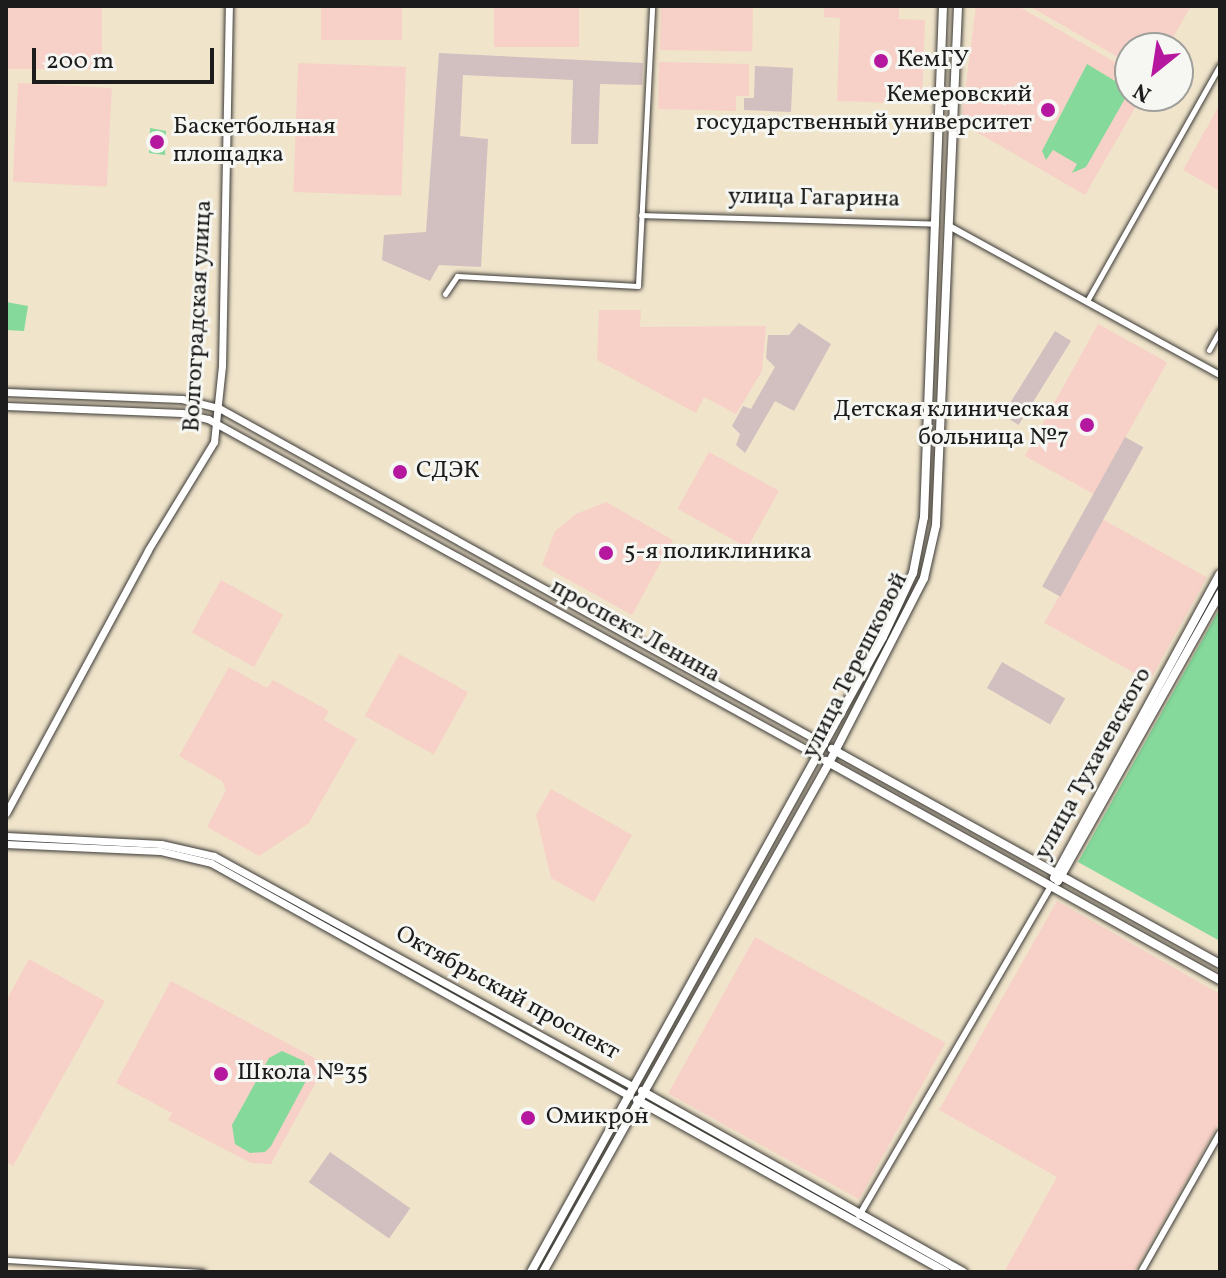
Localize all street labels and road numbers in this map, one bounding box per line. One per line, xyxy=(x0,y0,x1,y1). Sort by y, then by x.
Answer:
street label: улица Гагарина xyxy=(728,183,900,215)
street label: Волгоградская улица xyxy=(179,199,219,433)
street label: улица Терешковой xyxy=(797,568,915,764)
street label: проспект Ленина xyxy=(545,573,725,691)
street label: улица Тухачевского xyxy=(1029,662,1159,866)
street label: Октябрьский проспект xyxy=(390,920,624,1068)

